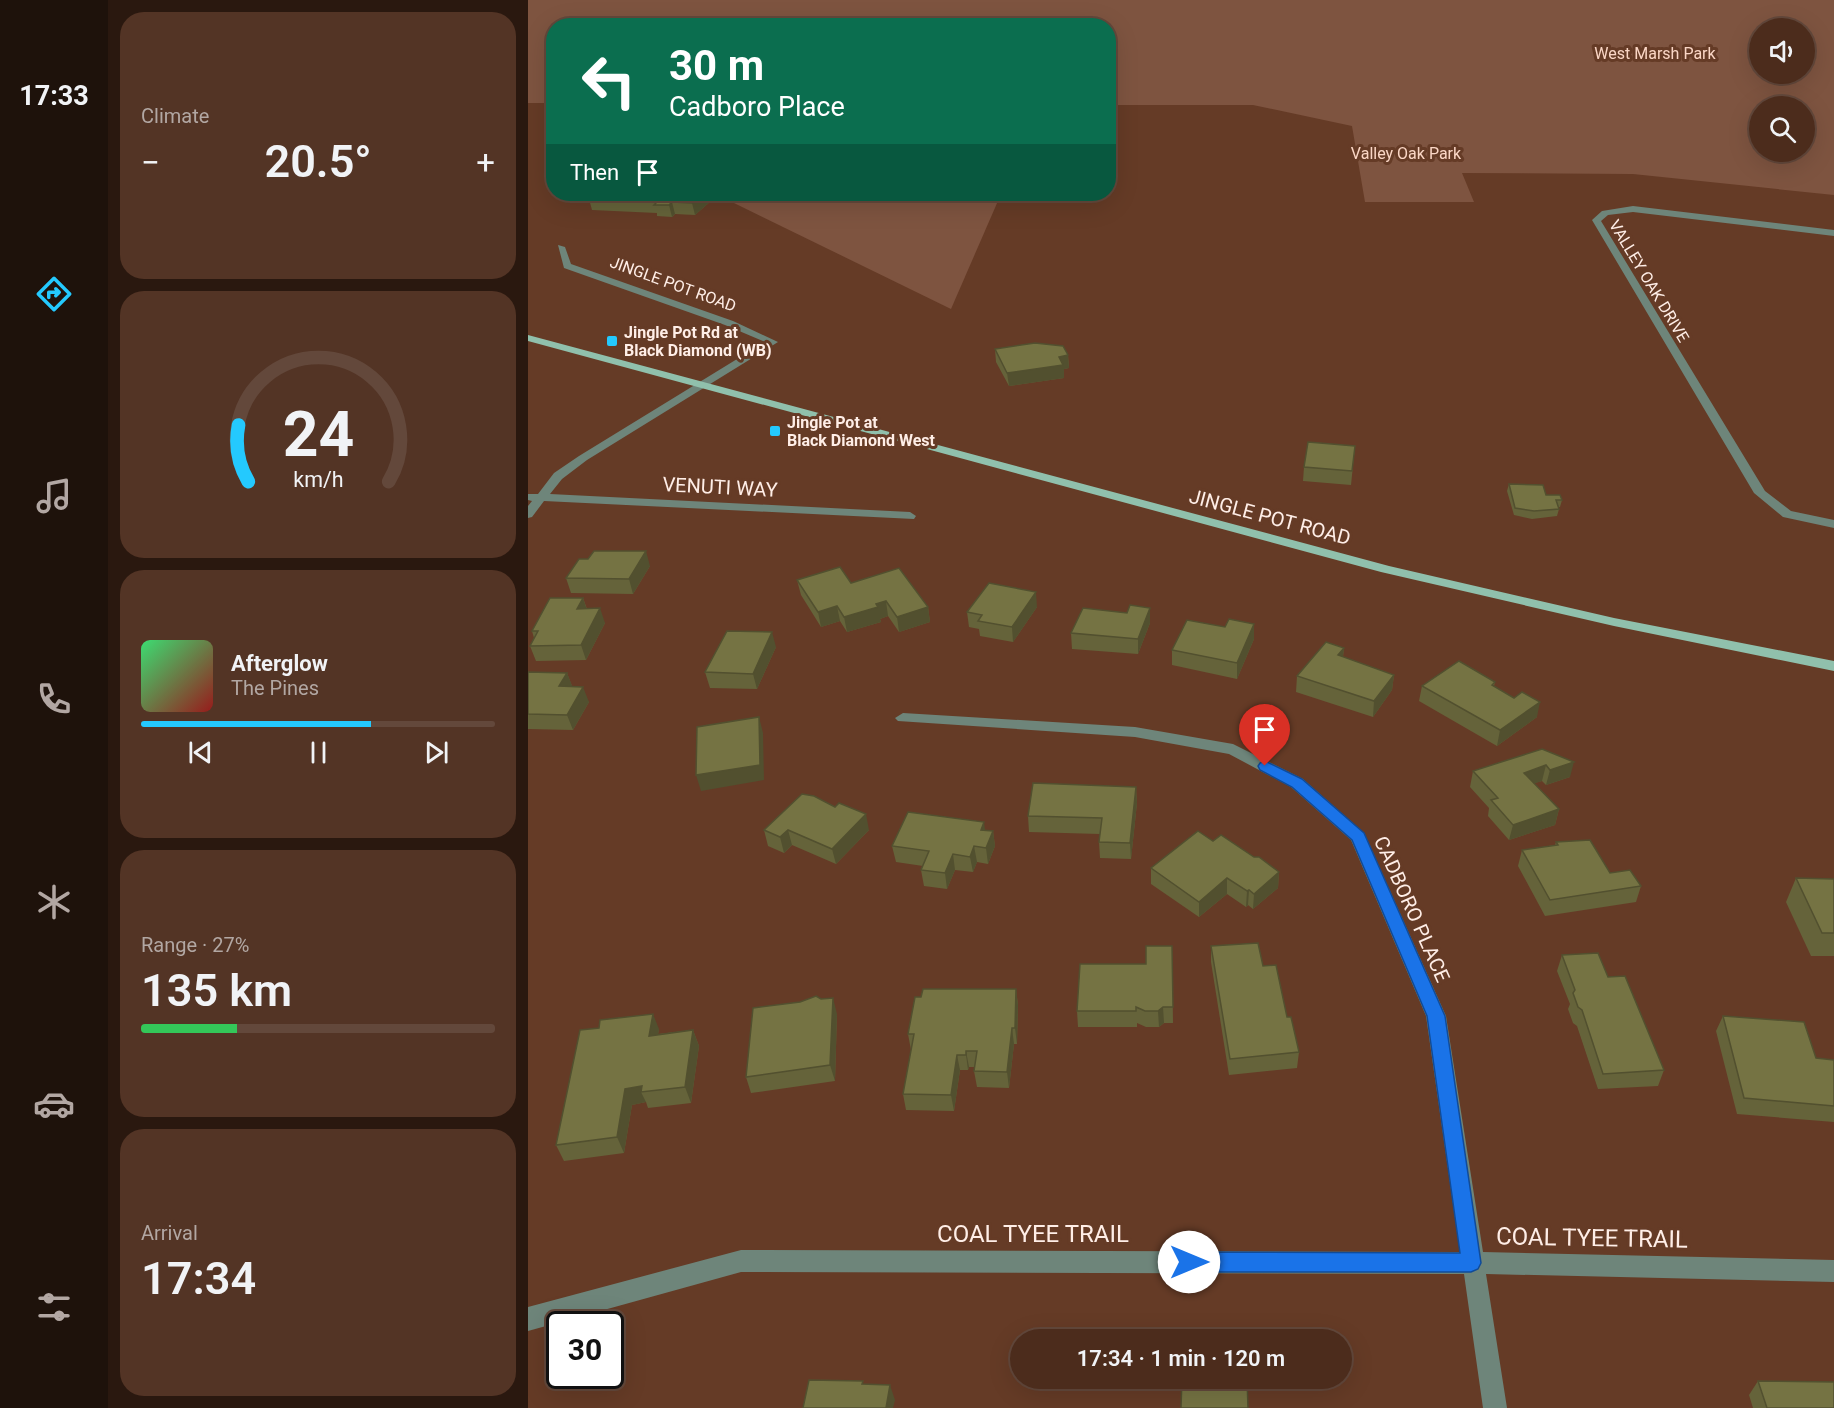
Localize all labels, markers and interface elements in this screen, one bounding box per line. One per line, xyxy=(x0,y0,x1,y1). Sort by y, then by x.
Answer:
map controls xyxy=(1749,18,1815,162)
button: sound xyxy=(1749,18,1815,84)
text: 30 m xyxy=(669,41,764,90)
icon: left xyxy=(570,42,648,120)
park label: West Marsh Park xyxy=(1594,44,1717,63)
text: 17:33 xyxy=(19,80,89,112)
text: Cadboro Place xyxy=(669,91,845,123)
button: search xyxy=(1749,96,1815,162)
text: Climate xyxy=(141,104,209,128)
text: 20.5° xyxy=(264,135,372,188)
text: − xyxy=(141,143,160,182)
text: + xyxy=(476,143,495,182)
park label: Valley Oak Park xyxy=(1351,144,1462,163)
icon: arrive xyxy=(631,156,664,189)
text: Then xyxy=(570,160,619,185)
street label: VALLEY OAK DRIVE xyxy=(1605,216,1693,346)
street label: JINGLE POT ROAD xyxy=(607,252,739,316)
icon: directions xyxy=(33,273,75,315)
place label: Jingle Pot Rd at Black Diamond (WB) xyxy=(624,323,772,360)
marker: Jingle Pot Rd at Black Diamond (WB) xyxy=(605,334,619,348)
text: 24 xyxy=(282,398,354,471)
place label: Jingle Pot at Black Diamond West xyxy=(787,413,936,450)
marker: Jingle Pot at Black Diamond West xyxy=(768,424,782,438)
text: km/h xyxy=(293,467,343,492)
street label: VENUTI WAY xyxy=(662,472,778,502)
icon: music xyxy=(33,475,75,517)
street label: JINGLE POT ROAD xyxy=(1187,484,1353,550)
text: Afterglow xyxy=(231,651,328,676)
text: The Pines xyxy=(231,676,319,700)
icon: phone xyxy=(33,678,75,720)
pin xyxy=(1239,704,1290,766)
icon: arrive xyxy=(1248,713,1281,746)
icon: previous xyxy=(184,736,217,769)
icon: pause xyxy=(302,736,335,769)
icon: next xyxy=(420,736,453,769)
street label: CADBORO PLACE xyxy=(1369,832,1455,986)
icon: climate xyxy=(33,881,75,923)
text: Range · 27% xyxy=(141,933,249,957)
text: 135 km xyxy=(141,964,292,1017)
icon: car xyxy=(33,1083,75,1125)
street label: COAL TYEE TRAIL xyxy=(937,1220,1129,1248)
text: Arrival xyxy=(141,1221,198,1245)
street label: COAL TYEE TRAIL xyxy=(1496,1222,1688,1254)
position arrow xyxy=(1157,1230,1221,1294)
text: 17:34 xyxy=(141,1252,256,1305)
icon: filters xyxy=(33,1286,75,1328)
speed limit sign: 30 xyxy=(546,1311,624,1389)
text: 17:34 · 1 min · 120 m xyxy=(1077,1346,1285,1371)

